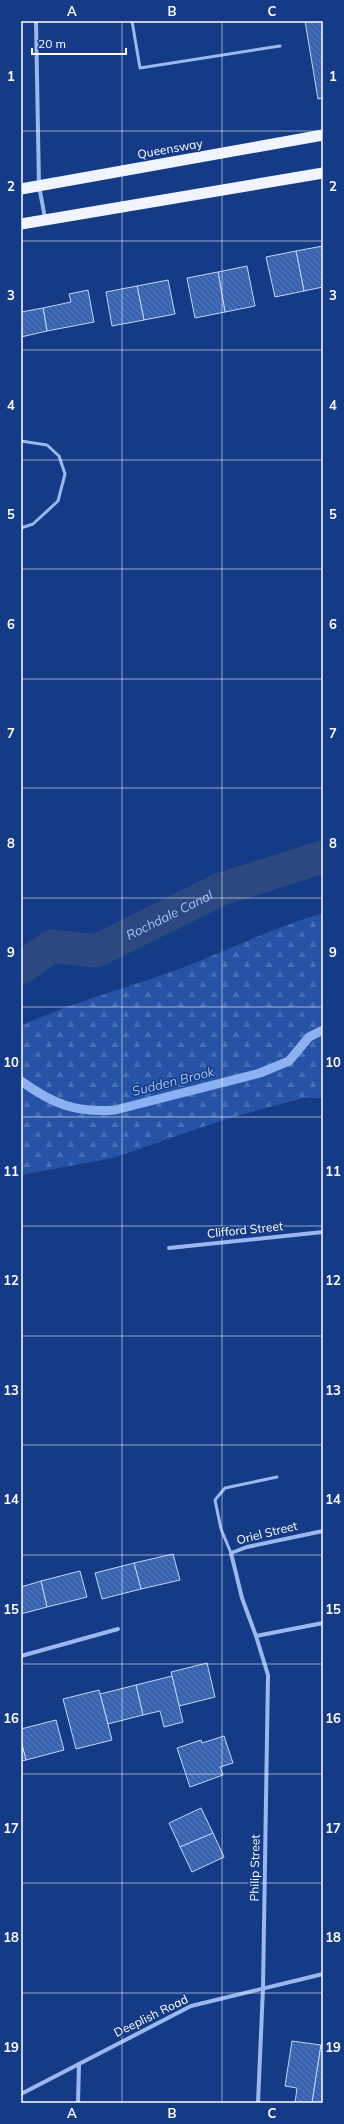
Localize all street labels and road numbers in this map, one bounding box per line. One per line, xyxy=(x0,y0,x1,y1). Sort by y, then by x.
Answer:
street label: Queensway xyxy=(136,135,204,162)
street label: Clifford Street xyxy=(206,1218,284,1241)
street label: Oriel Street xyxy=(235,1518,299,1547)
street label: Philip Street xyxy=(246,1834,263,1902)
street label: Deeplish Road xyxy=(111,1991,190,2040)

